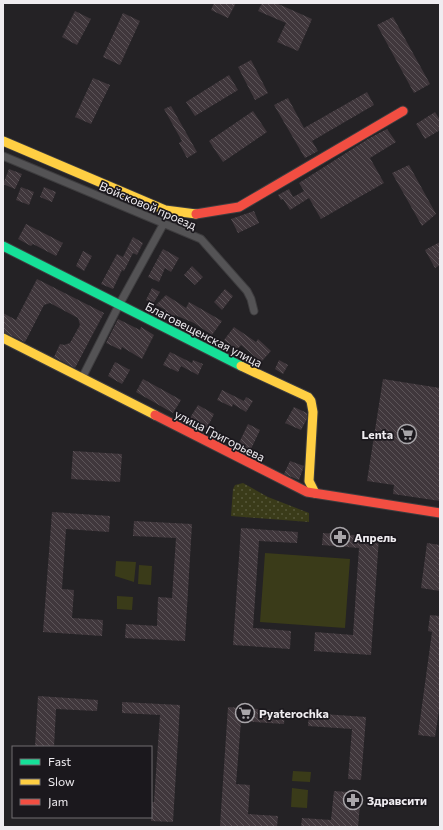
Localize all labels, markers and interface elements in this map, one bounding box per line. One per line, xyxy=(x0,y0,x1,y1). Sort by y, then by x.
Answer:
street label: Войсковой проезд xyxy=(97,178,199,232)
street label: Благовещенская улица xyxy=(143,298,265,370)
street label: улица Григорьева xyxy=(173,406,267,464)
supermarket icon: Lenta xyxy=(396,423,418,445)
place label: Lenta xyxy=(361,427,393,441)
pharmacy icon: Апрель xyxy=(329,526,351,548)
place label: Апрель xyxy=(354,530,397,544)
supermarket icon: Pyaterochka xyxy=(234,702,256,724)
place label: Pyaterochka xyxy=(259,706,329,720)
legend xyxy=(12,746,152,818)
text: Fast xyxy=(48,754,71,768)
text: Slow xyxy=(48,774,75,788)
pharmacy icon: Здравсити xyxy=(342,789,364,811)
place label: Здравсити xyxy=(367,793,427,807)
text: Jam xyxy=(48,794,68,809)

